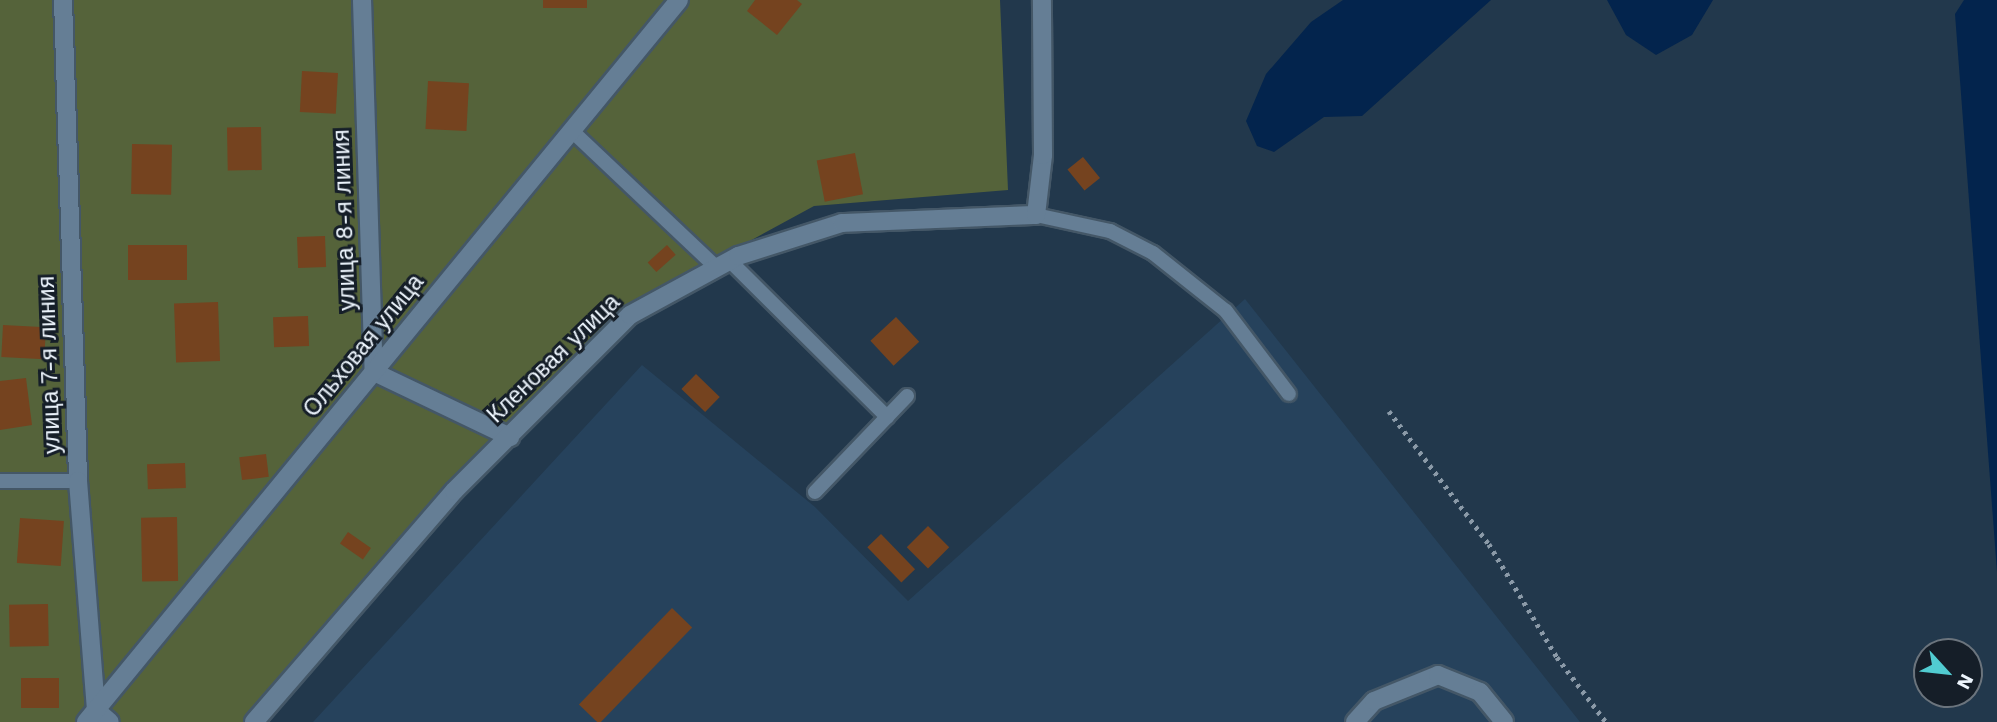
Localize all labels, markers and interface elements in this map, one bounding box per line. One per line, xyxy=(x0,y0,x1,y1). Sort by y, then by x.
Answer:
street label: улица 8-я линия xyxy=(328,129,362,311)
street label: Ольховая улица xyxy=(298,269,430,423)
street label: улица 7-я линия xyxy=(33,275,67,455)
street label: Кленовая улица xyxy=(482,289,626,429)
north arrow xyxy=(1913,638,1983,708)
text: N xyxy=(1952,670,1979,693)

